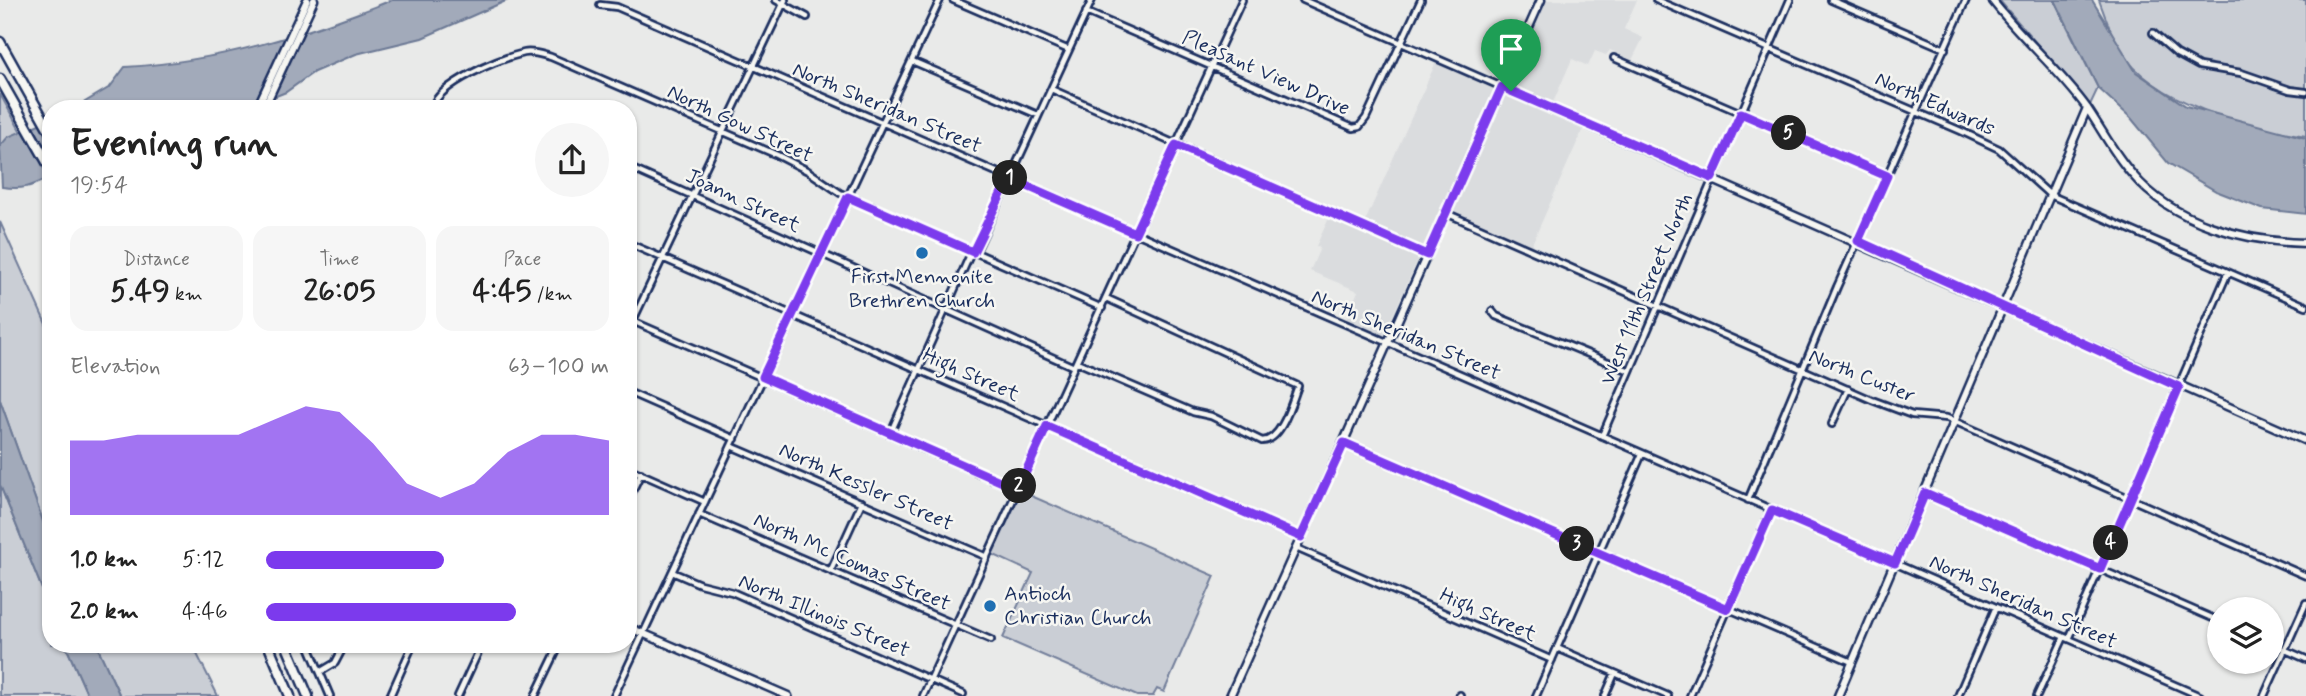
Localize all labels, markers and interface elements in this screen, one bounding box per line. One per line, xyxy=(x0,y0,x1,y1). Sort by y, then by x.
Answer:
pin xyxy=(1481,19,1541,91)
street label: Pleasant View Drive xyxy=(1178,23,1354,123)
icon: arrive xyxy=(1492,30,1530,68)
street label: North Sheridan Street xyxy=(788,55,986,161)
street label: North Edwards xyxy=(1871,65,1999,143)
street label: North Gow Street xyxy=(663,78,817,170)
pin: 5 xyxy=(1772,116,1806,150)
text: Evening run xyxy=(70,120,277,169)
text: 5 xyxy=(1783,120,1794,145)
button: share xyxy=(535,123,609,197)
pin: 1 xyxy=(992,160,1028,196)
street label: Joann Street xyxy=(681,162,806,240)
text: 1 xyxy=(1005,165,1014,190)
text: 19:54 xyxy=(70,171,128,201)
street label: West 11th Street North xyxy=(1594,189,1700,389)
marker: First Mennonite Brethren Church xyxy=(914,245,930,261)
text: Distance xyxy=(123,247,190,272)
text: Time xyxy=(320,247,359,272)
text: Pace xyxy=(504,247,541,272)
place label: First Mennonite Brethren Church xyxy=(849,263,995,315)
text: 5.49 xyxy=(110,272,170,311)
text: 26:05 xyxy=(303,272,376,311)
text: 4:45 xyxy=(472,272,531,311)
text: km xyxy=(170,282,203,307)
text: /km xyxy=(531,282,573,307)
street label: North Sheridan Street xyxy=(1307,282,1505,388)
street label: High Street xyxy=(917,341,1025,411)
street label: North Custer xyxy=(1805,342,1919,410)
text: Elevation xyxy=(70,352,161,382)
text: 63–100 m xyxy=(508,352,609,382)
street label: North Kessler Street xyxy=(774,436,958,538)
pin: 2 xyxy=(1002,468,1036,504)
text: 2 xyxy=(1014,473,1023,498)
street label: North Mc Comas Street xyxy=(749,506,955,618)
pin: 3 xyxy=(1560,526,1594,562)
pin: 4 xyxy=(2094,526,2128,560)
text: 4 xyxy=(2105,530,2116,555)
text: 3 xyxy=(1572,531,1581,556)
text: 1.0 km xyxy=(70,545,138,575)
text: 5:12 xyxy=(182,545,224,575)
street label: North Sheridan Street xyxy=(1925,548,2121,656)
street label: North Illinois Street xyxy=(734,567,914,665)
place label: Antioch Christian Church xyxy=(1004,580,1152,632)
street label: High Street xyxy=(1434,581,1542,651)
text: 2.0 km xyxy=(70,597,139,627)
text: 4:46 xyxy=(182,597,228,627)
map controls xyxy=(2207,597,2284,674)
button: layers xyxy=(2207,597,2284,674)
marker: Antioch Christian Church xyxy=(982,598,998,614)

